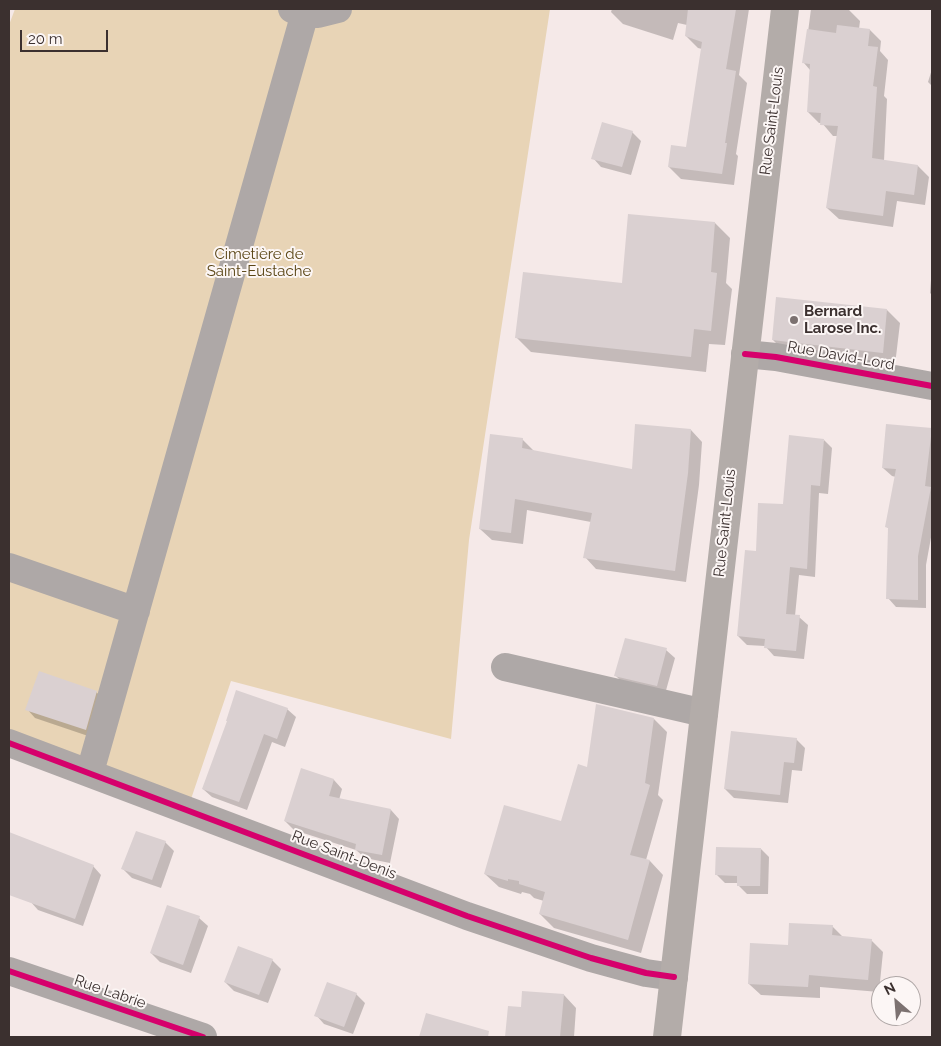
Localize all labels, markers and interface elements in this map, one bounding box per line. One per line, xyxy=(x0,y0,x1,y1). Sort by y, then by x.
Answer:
scale bar xyxy=(22,20,110,52)
text: 20 m xyxy=(28,30,63,48)
street label: Rue Saint-Louis xyxy=(756,66,788,176)
park label: Cimetière de Saint-Eustache xyxy=(207,245,311,280)
place label: Bernard Larose Inc. xyxy=(804,302,881,337)
marker: Bernard Larose Inc. xyxy=(788,314,800,326)
street label: Rue David-Lord xyxy=(786,338,896,374)
street label: Rue Saint-Louis xyxy=(710,468,740,578)
street label: Rue Saint-Denis xyxy=(289,827,399,883)
street label: Rue Labrie xyxy=(72,971,148,1013)
north arrow xyxy=(871,976,921,1026)
text: N xyxy=(881,979,898,998)

